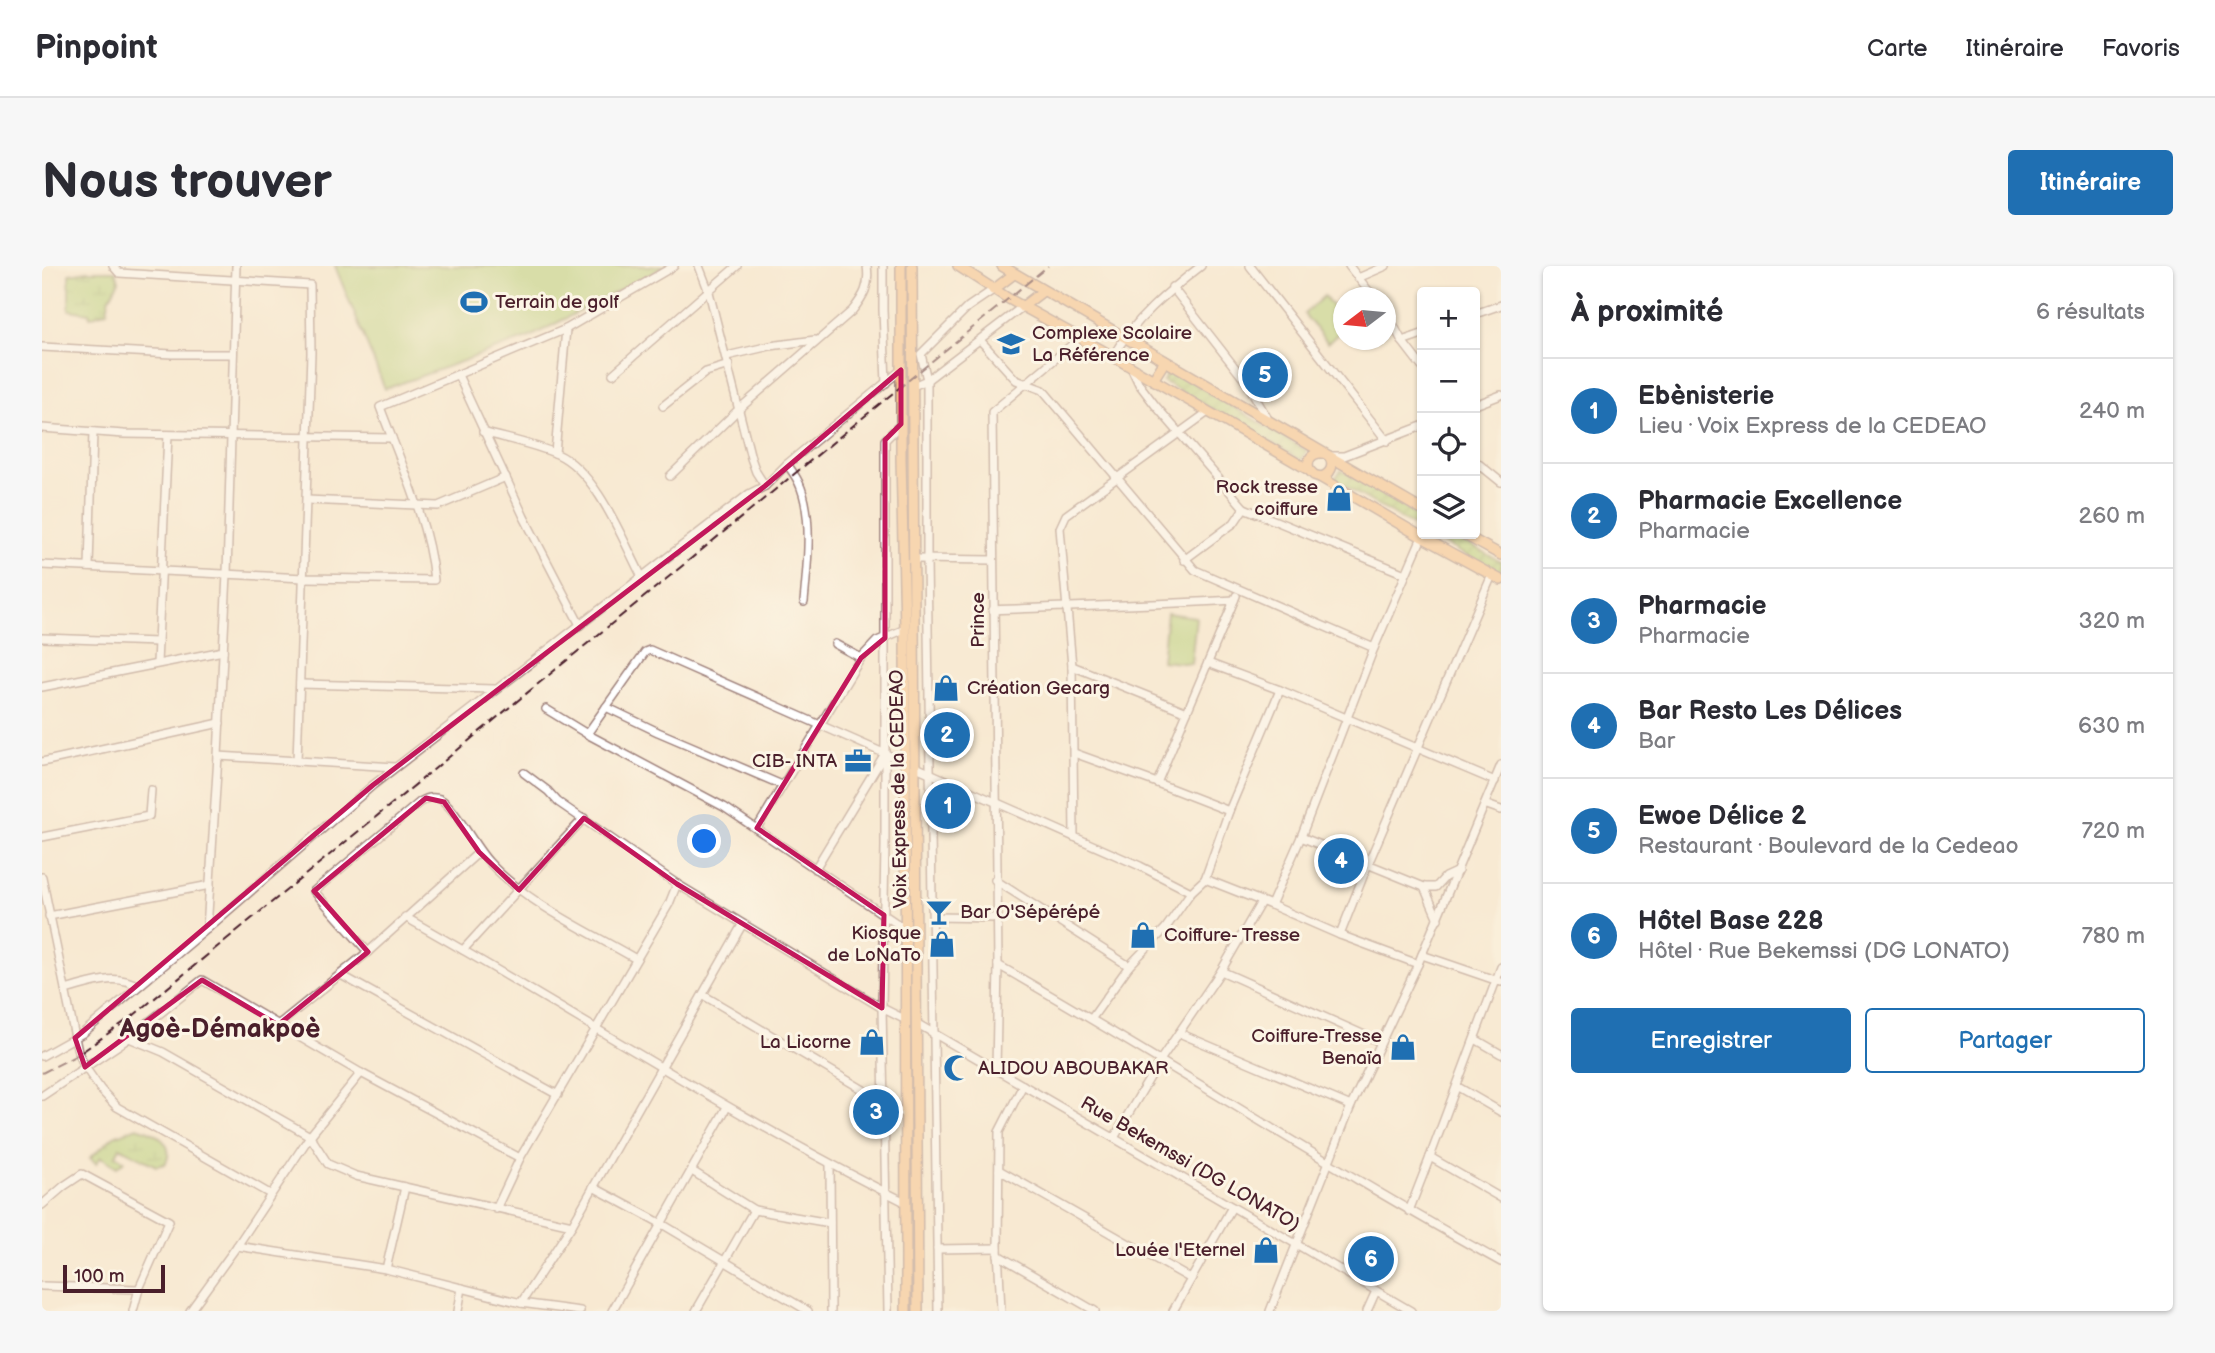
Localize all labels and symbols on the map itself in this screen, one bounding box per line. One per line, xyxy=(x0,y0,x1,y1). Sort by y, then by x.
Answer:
sports icon: Terrain de golf xyxy=(459,287,489,317)
north arrow xyxy=(1333,287,1396,350)
place label: Terrain de golf xyxy=(495,291,619,314)
place label: Complexe Scolaire La Référence xyxy=(1032,322,1192,367)
school or university icon: Complexe Scolaire La Référence xyxy=(996,329,1026,359)
pin: 5 xyxy=(1242,349,1288,401)
place label: Rock tresse coiffure xyxy=(1215,476,1318,521)
shop icon: Rock tresse coiffure xyxy=(1324,483,1354,513)
street label: Prince xyxy=(967,592,990,648)
street label: Voix Express de la CEDEAO xyxy=(885,669,913,909)
shop icon: Création Gecarg xyxy=(931,673,961,703)
place label: Création Gecarg xyxy=(967,677,1110,700)
pin: 2 xyxy=(924,709,970,761)
office icon: CIB- INTA xyxy=(843,746,873,776)
place label: CIB- INTA xyxy=(752,750,837,773)
pin: 1 xyxy=(925,780,971,832)
your location xyxy=(687,824,721,858)
pin: 4 xyxy=(1318,835,1364,887)
bar icon: Bar O'Sépérépé xyxy=(924,897,954,927)
place label: Bar O'Sépérépé xyxy=(960,901,1100,924)
shop icon: Coiffure- Tresse xyxy=(1128,920,1158,950)
place label: Kiosque de LoNaTo xyxy=(827,922,921,967)
place label: Coiffure- Tresse xyxy=(1164,924,1300,947)
shop icon: Kiosque de LoNaTo xyxy=(927,929,957,959)
district label: Agoè-Démakpoè xyxy=(119,1014,320,1045)
place label: Coiffure-Tresse Benaïa xyxy=(1251,1025,1382,1070)
shop icon: La Licorne xyxy=(857,1027,887,1057)
place label: La Licorne xyxy=(760,1031,851,1054)
shop icon: Coiffure-Tresse Benaïa xyxy=(1388,1032,1418,1062)
mosque icon: ALIDOU ABOUBAKAR xyxy=(942,1053,972,1083)
place label: ALIDOU ABOUBAKAR xyxy=(978,1057,1169,1080)
pin: 3 xyxy=(853,1086,899,1138)
street label: Rue Bekemssi (DG LONATO) xyxy=(1076,1092,1304,1236)
pin: 6 xyxy=(1348,1233,1394,1285)
shop icon: Louée l'Eternel xyxy=(1251,1235,1281,1265)
place label: Louée l'Eternel xyxy=(1115,1239,1245,1262)
scale bar xyxy=(63,1262,164,1294)

